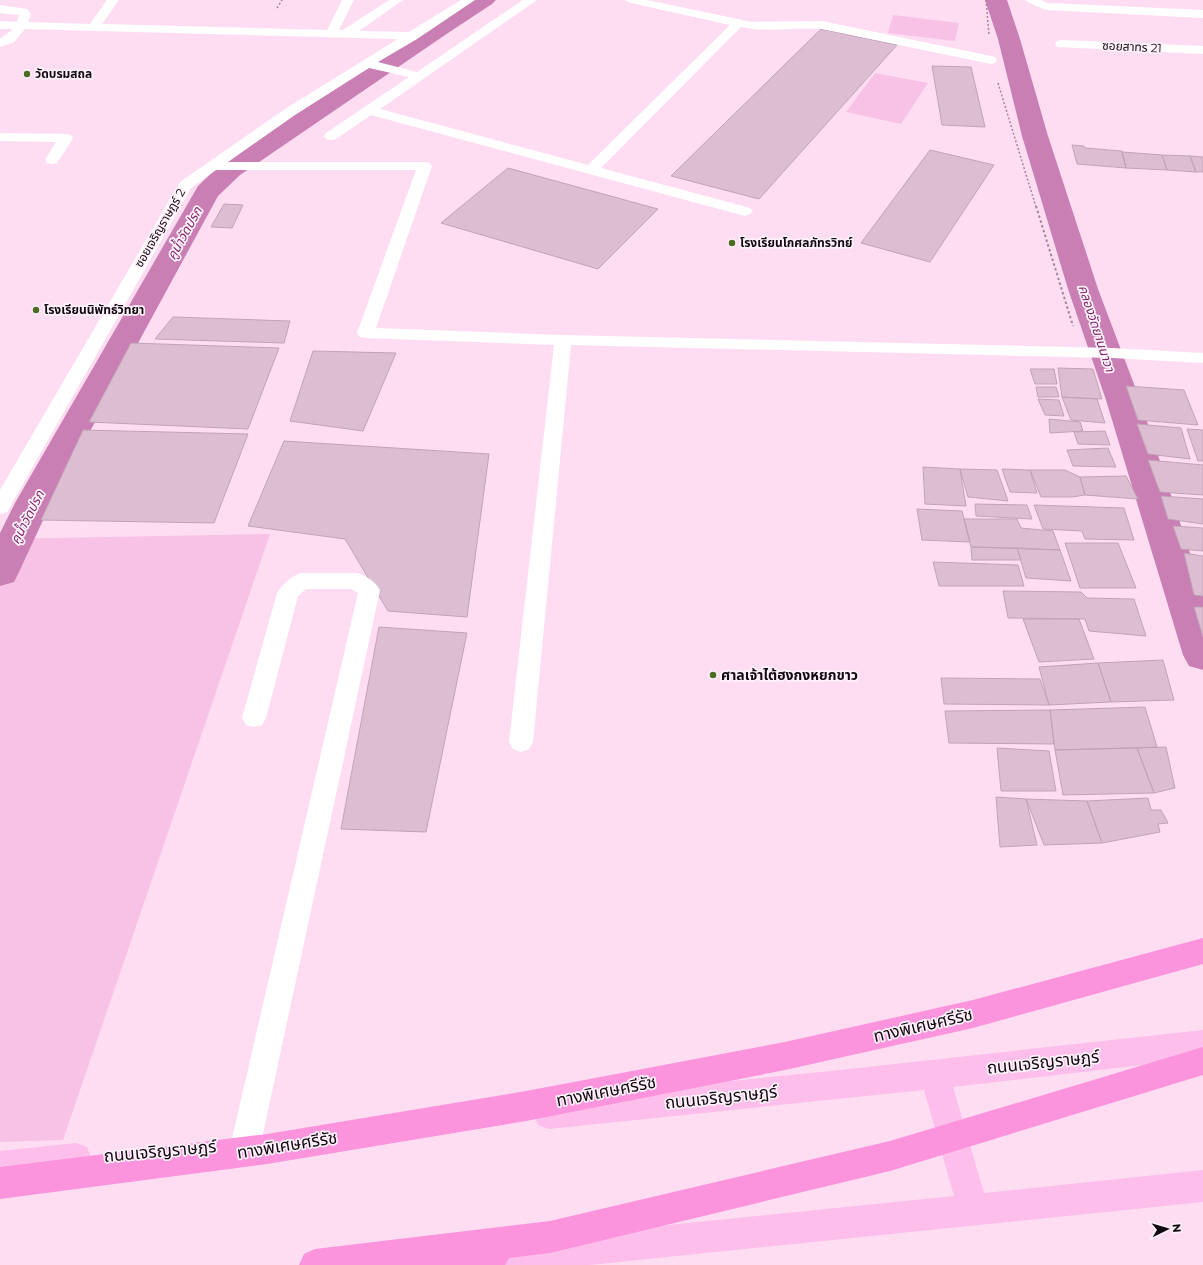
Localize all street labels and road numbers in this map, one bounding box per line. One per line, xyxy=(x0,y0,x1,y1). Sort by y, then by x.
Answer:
street label: ซอยสาทร 21 xyxy=(1102,37,1162,56)
street label: ซอยเจริญราษฎร์ 2 xyxy=(131,186,188,270)
street label: ทางพิเศษศรีรัช xyxy=(871,1004,975,1046)
street label: ถนนเจริญราษฎร์ xyxy=(986,1046,1101,1078)
street label: ทางพิเศษศรีรัช xyxy=(554,1072,658,1110)
street label: ถนนเจริญราษฎร์ xyxy=(664,1081,779,1113)
street label: ทางพิเศษศรีรัช xyxy=(235,1127,339,1163)
street label: ถนนเจริญราษฎร์ xyxy=(103,1136,218,1166)

